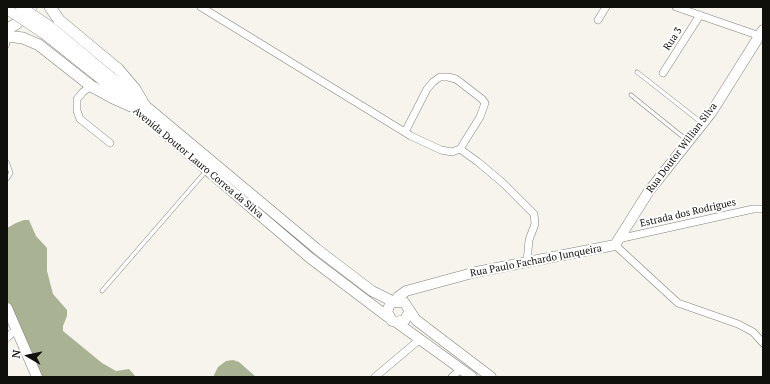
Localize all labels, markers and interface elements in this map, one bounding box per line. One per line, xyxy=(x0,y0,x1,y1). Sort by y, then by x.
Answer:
street label: Rua 3 xyxy=(661,25,685,53)
street label: Rua Doutor Willian Silva xyxy=(644,101,720,195)
street label: Avenida Doutor Lauro Correa da Silva xyxy=(130,105,266,221)
street label: Estrada dos Rodrigues xyxy=(639,196,737,230)
street label: Rua Paulo Fachardo Junqueira xyxy=(469,242,603,280)
north arrow xyxy=(8,336,48,376)
text: N xyxy=(9,349,24,359)

